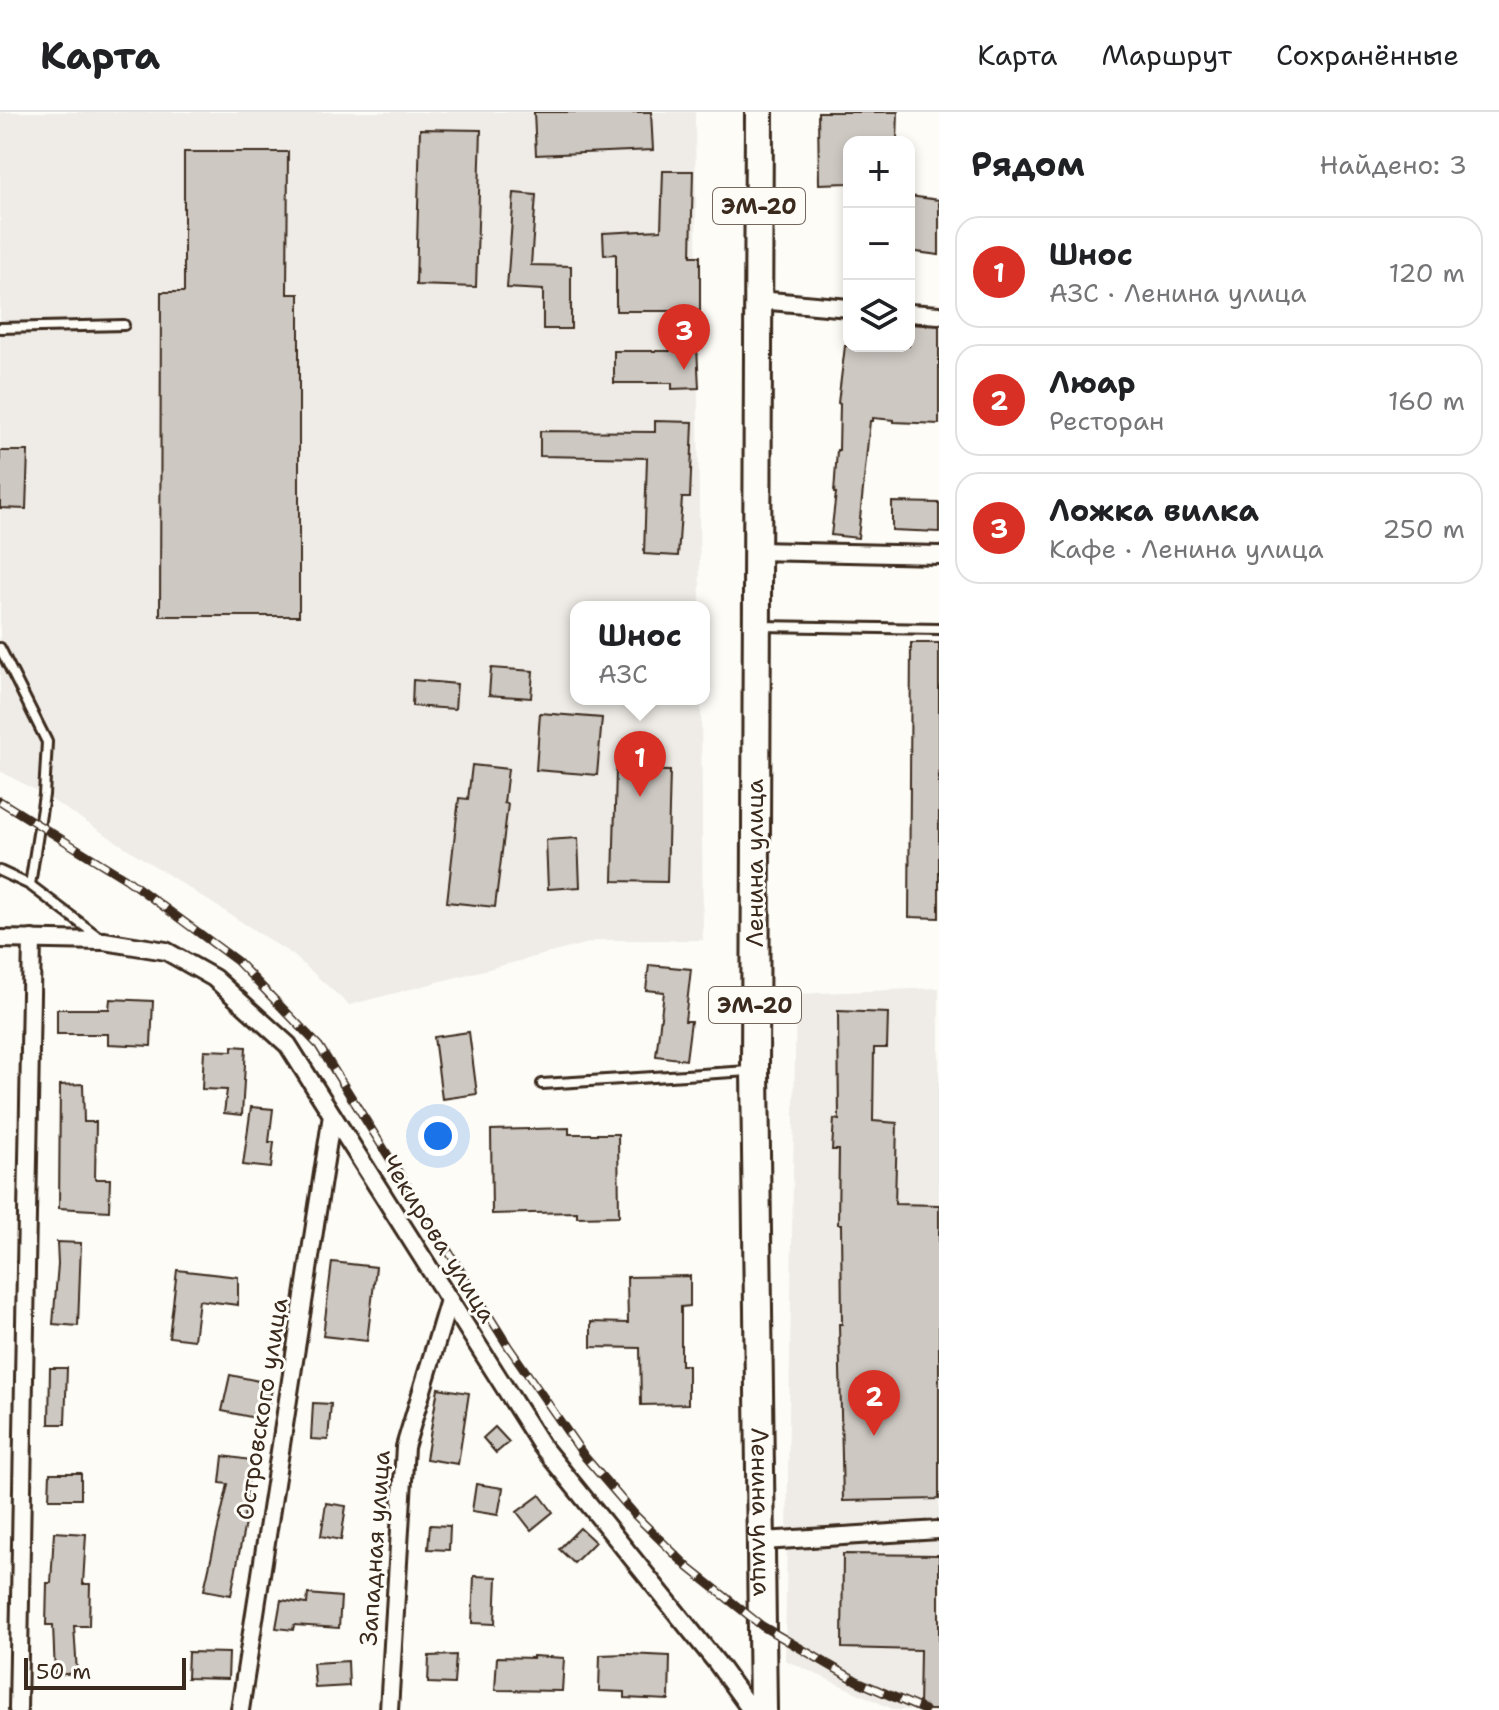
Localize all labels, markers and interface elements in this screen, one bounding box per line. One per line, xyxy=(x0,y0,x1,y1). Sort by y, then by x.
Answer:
text: Карта xyxy=(40,30,160,81)
text: Карта xyxy=(977,36,1057,74)
text: Маршрут xyxy=(1101,36,1232,74)
text: Сохранённые xyxy=(1276,36,1459,74)
map controls xyxy=(843,136,915,352)
button: + xyxy=(843,136,915,208)
text: Рядом xyxy=(971,141,1085,187)
text: Найдено: 3 xyxy=(1320,147,1467,182)
road number: ЭМ-20 xyxy=(713,188,805,224)
button: − xyxy=(843,208,915,280)
text: Шнос xyxy=(1049,234,1133,275)
text: 1 xyxy=(993,255,1005,290)
text: 120 m xyxy=(1389,255,1465,290)
text: АЗС · Ленина улица xyxy=(1049,275,1306,310)
button: layers xyxy=(843,280,915,352)
pin: 3 xyxy=(658,304,710,370)
text: Люар xyxy=(1049,362,1135,403)
text: 2 xyxy=(990,383,1008,418)
text: 160 m xyxy=(1388,383,1465,418)
text: Ресторан xyxy=(1049,403,1164,438)
text: Ложка вилка xyxy=(1049,490,1259,531)
text: 3 xyxy=(990,511,1008,546)
text: 250 m xyxy=(1382,511,1465,546)
text: Кафе · Ленина улица xyxy=(1049,531,1324,566)
popup xyxy=(570,601,710,705)
text: Шнос xyxy=(598,615,682,656)
text: АЗС xyxy=(598,656,648,691)
pin: 1 xyxy=(614,731,666,797)
street label: Ленина улица xyxy=(739,779,771,947)
road number: ЭМ-20 xyxy=(709,987,801,1023)
your location xyxy=(418,1116,458,1156)
street label: Чекирова улица xyxy=(375,1149,504,1329)
street label: Островского улица xyxy=(229,1295,295,1523)
pin: 2 xyxy=(848,1370,900,1436)
street label: Ленина улица xyxy=(743,1427,778,1597)
street label: Западная улица xyxy=(352,1449,398,1647)
scale bar xyxy=(24,1654,186,1690)
text: 50 m xyxy=(36,1657,91,1686)

